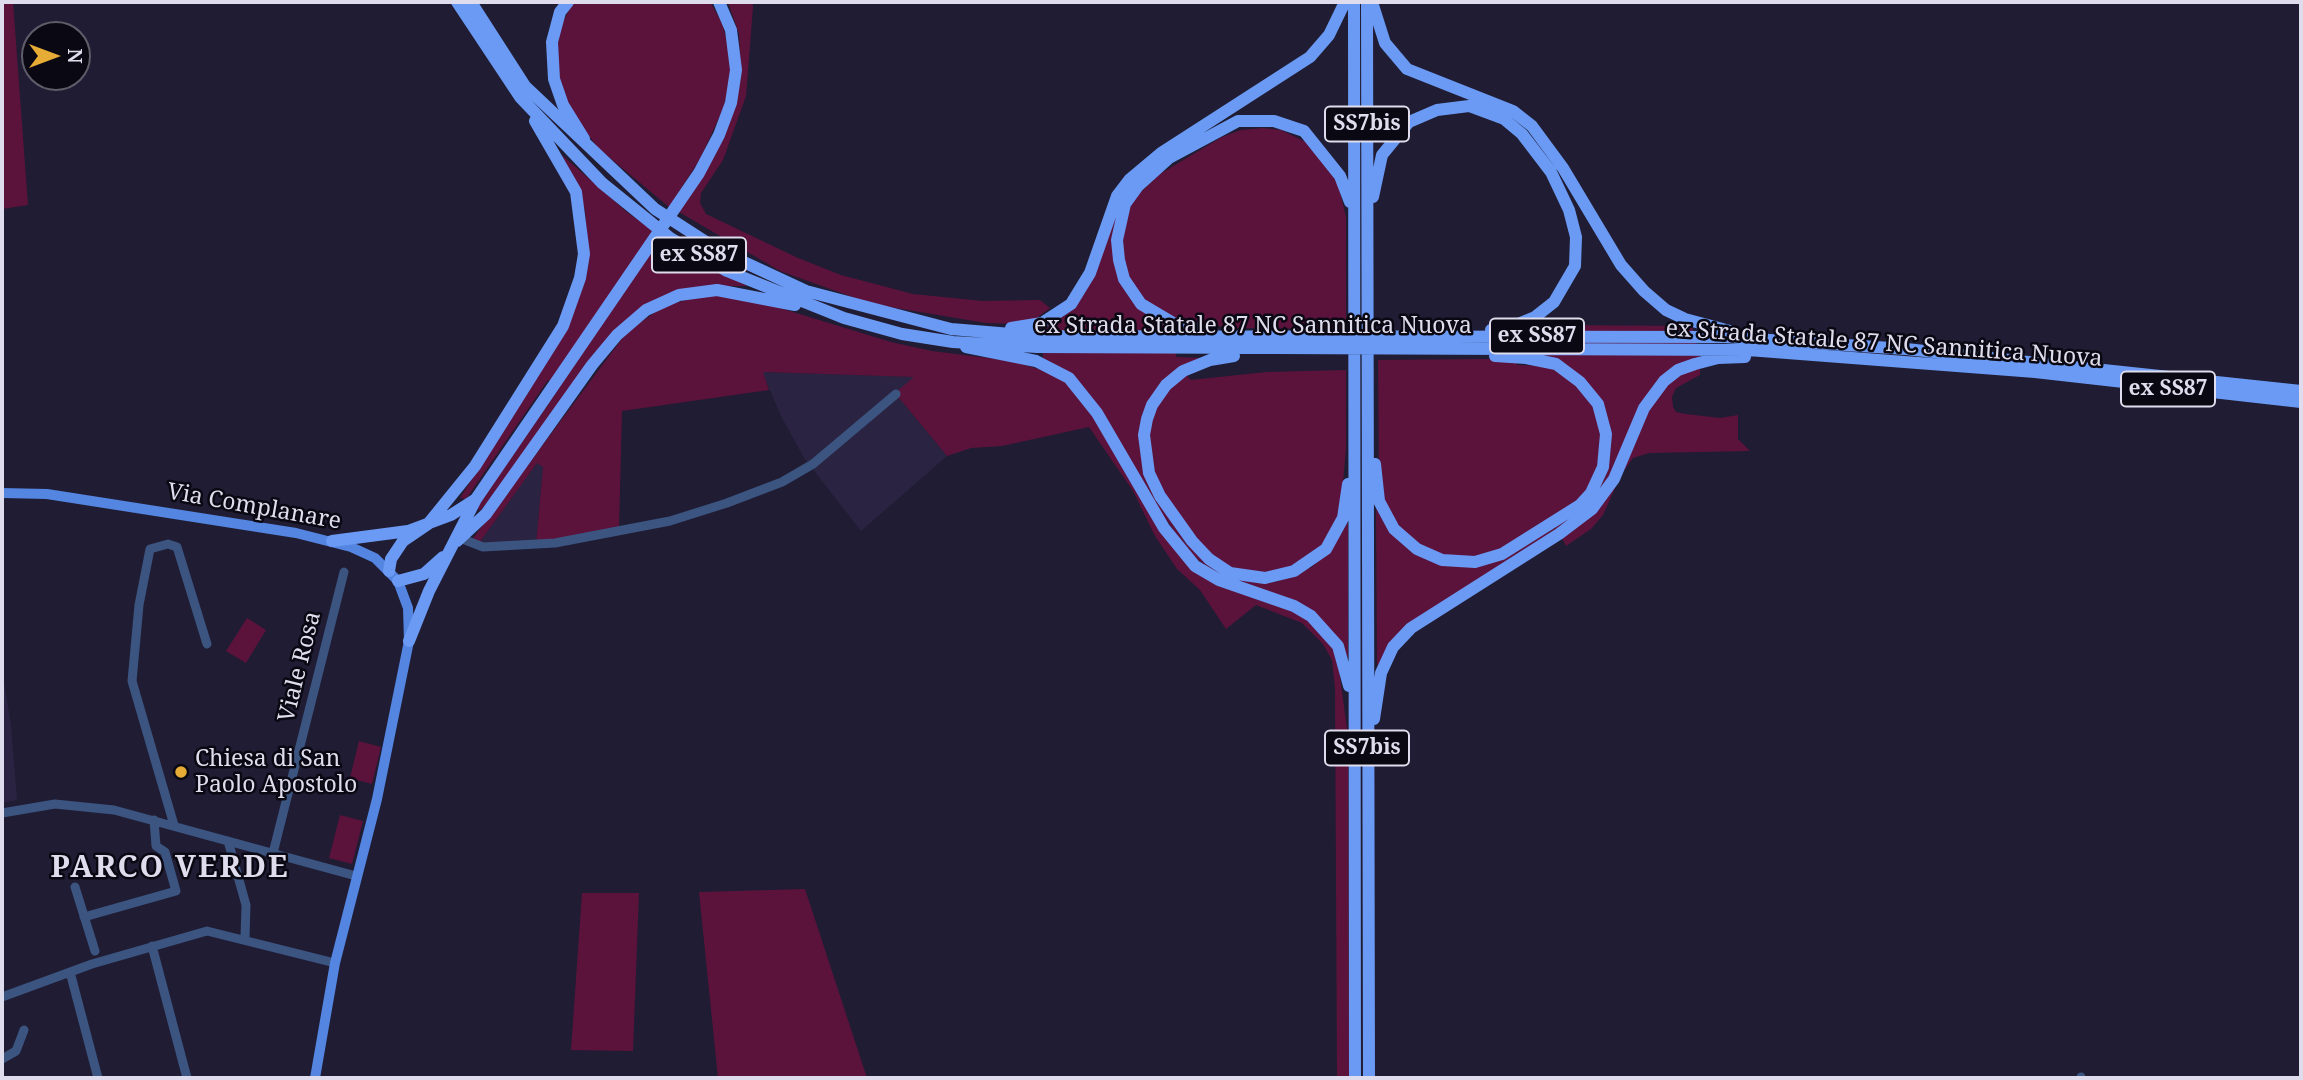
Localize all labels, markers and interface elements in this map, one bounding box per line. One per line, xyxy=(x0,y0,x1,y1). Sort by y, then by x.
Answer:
north arrow xyxy=(21,21,91,91)
text: N xyxy=(62,49,88,63)
road number: SS7bis xyxy=(1325,106,1409,142)
road number: ex SS87 xyxy=(652,238,746,272)
street label: ex Strada Statale 87 NC Sannitica Nuova xyxy=(1034,312,1472,340)
street label: ex Strada Statale 87 NC Sannitica Nuova xyxy=(1665,315,2103,373)
road number: ex SS87 xyxy=(1490,318,1584,354)
road number: ex SS87 xyxy=(2121,372,2215,406)
street label: Via Complanare xyxy=(165,478,343,536)
street label: Viale Rosa xyxy=(273,609,327,725)
road number: SS7bis xyxy=(1325,730,1409,766)
place label: Chiesa di San Paolo Apostolo xyxy=(195,745,357,799)
marker: Chiesa di San Paolo Apostolo xyxy=(173,764,189,780)
district label: PARCO VERDE xyxy=(52,850,288,886)

